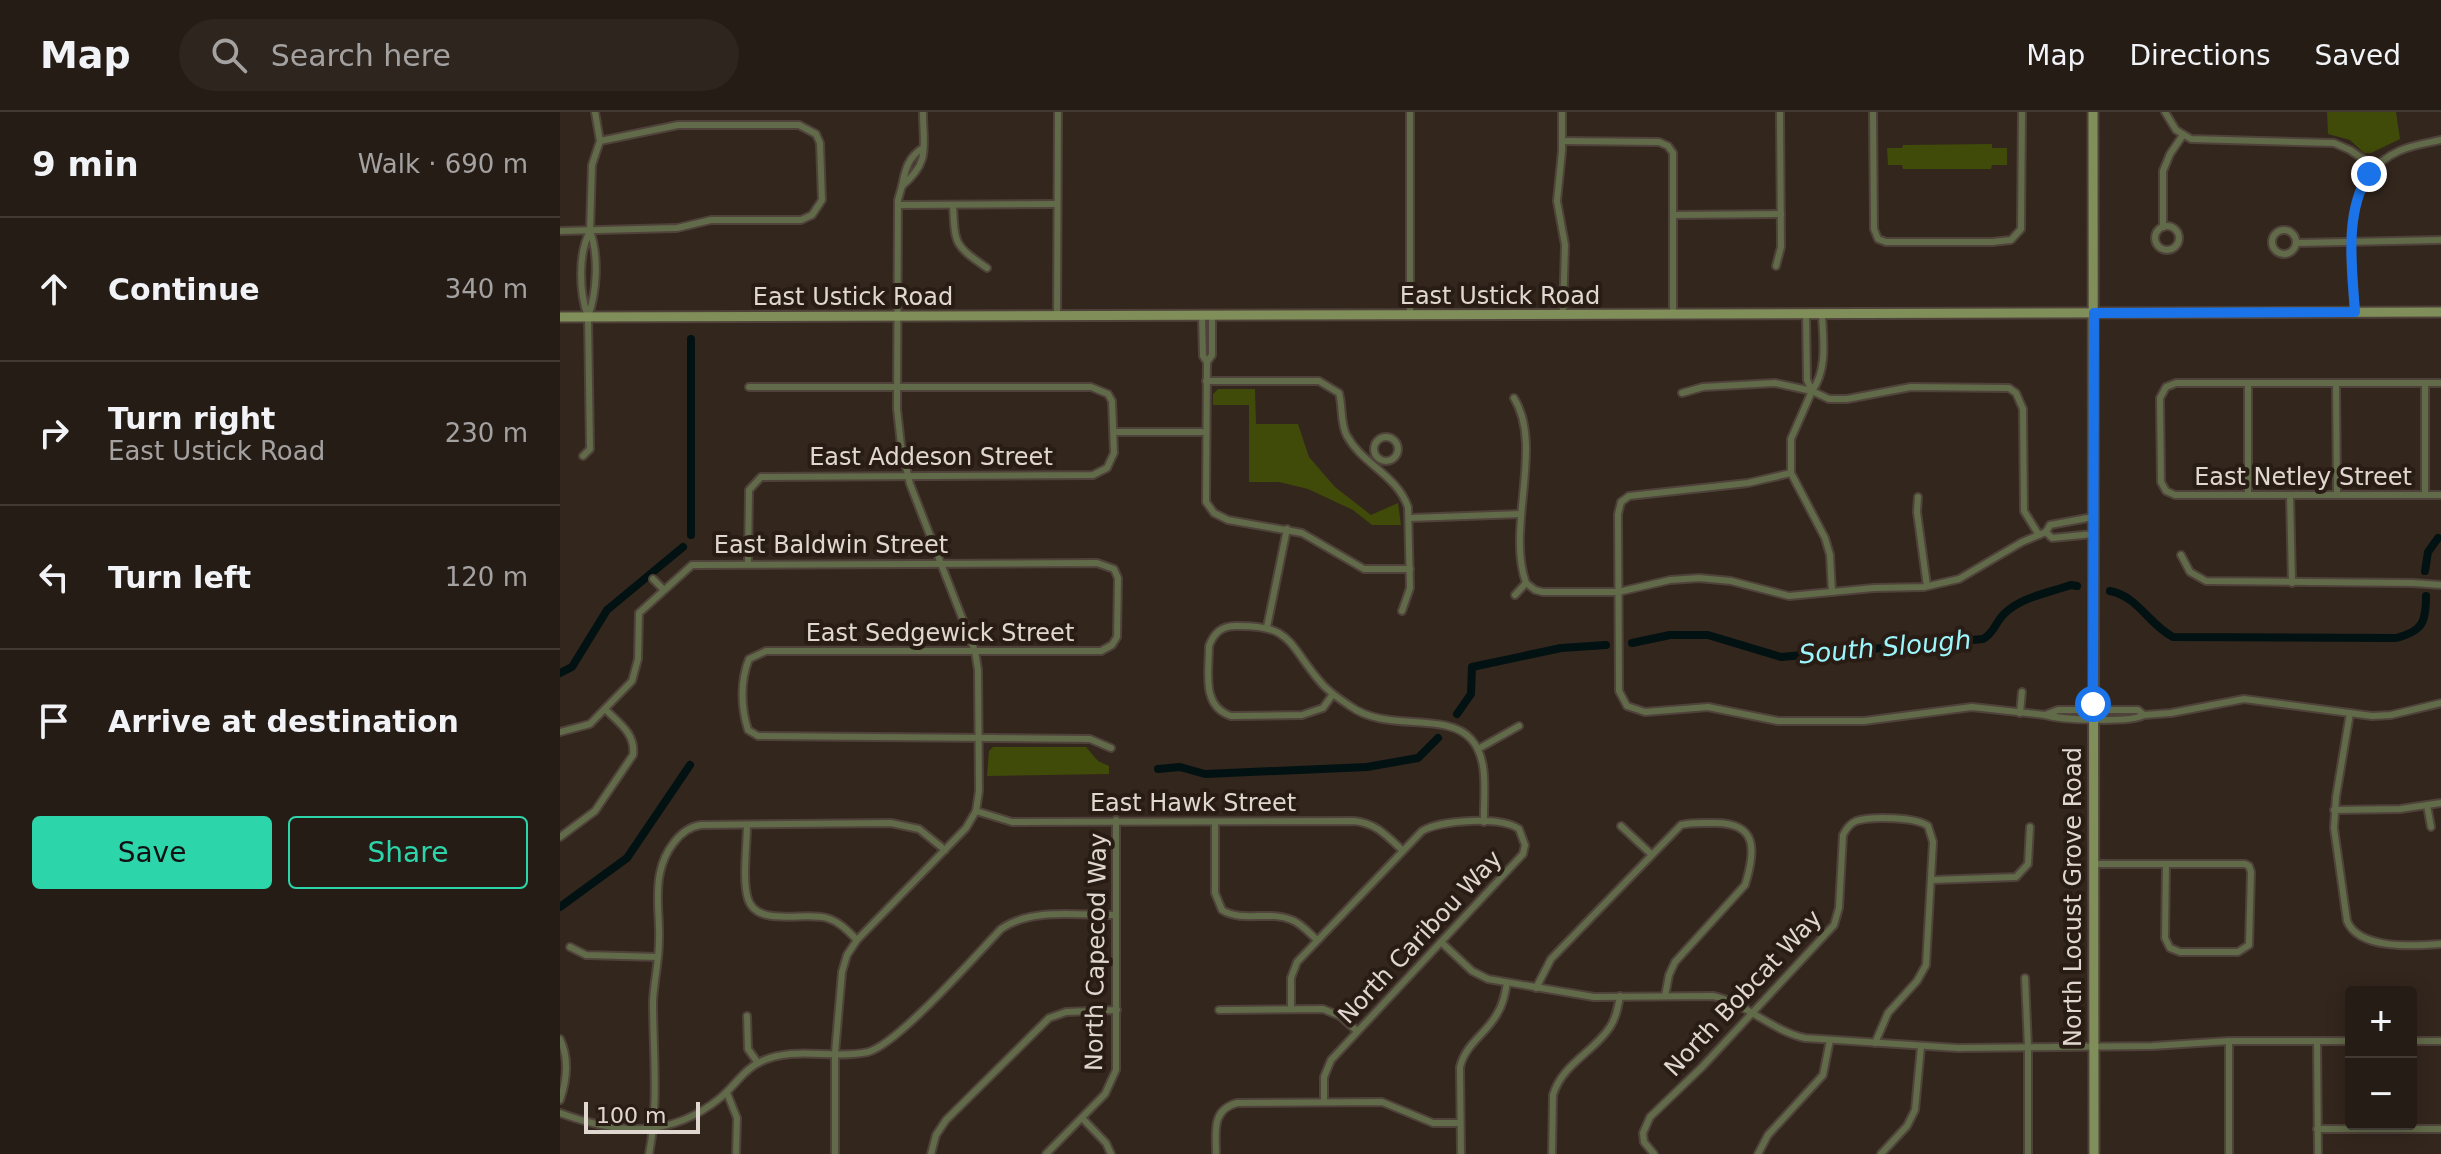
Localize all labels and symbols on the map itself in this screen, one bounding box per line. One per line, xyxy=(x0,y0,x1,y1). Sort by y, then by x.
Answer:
route end xyxy=(2351,156,2387,192)
street label: East Ustick Road xyxy=(1400,282,1600,310)
street label: East Ustick Road xyxy=(753,283,953,311)
street label: East Addeson Street xyxy=(809,443,1053,471)
street label: East Netley Street xyxy=(2194,463,2412,491)
street label: East Baldwin Street xyxy=(714,531,948,559)
street label: East Sedgewick Street xyxy=(806,619,1074,647)
water label: South Slough xyxy=(1798,625,1972,669)
route start xyxy=(2075,686,2111,722)
street label: North Locust Grove Road xyxy=(2059,747,2087,1047)
street label: East Hawk Street xyxy=(1090,789,1296,817)
street label: North Capecod Way xyxy=(1080,833,1112,1071)
street label: North Caribou Way xyxy=(1332,845,1508,1029)
street label: North Bobcat Way xyxy=(1659,904,1827,1082)
scale bar xyxy=(584,1098,700,1134)

